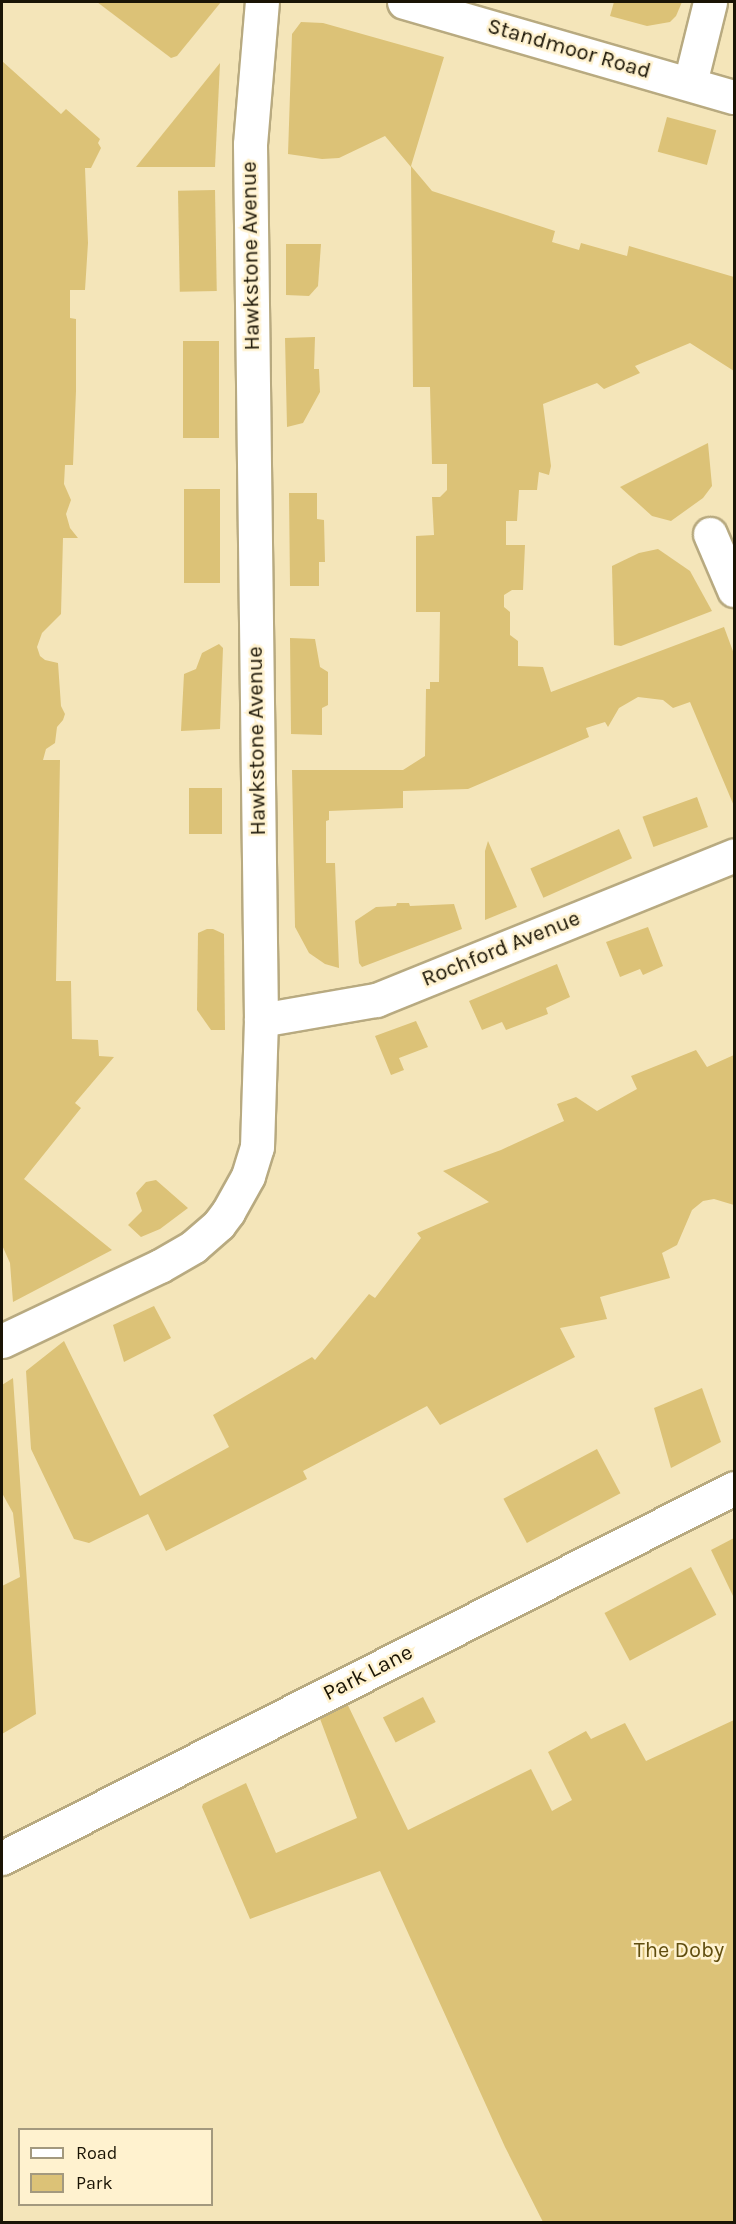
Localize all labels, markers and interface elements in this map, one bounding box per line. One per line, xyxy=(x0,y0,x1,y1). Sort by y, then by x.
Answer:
street label: Standmoor Road xyxy=(484,13,654,85)
street label: Hawkstone Avenue xyxy=(236,161,266,351)
street label: Hawkstone Avenue xyxy=(242,646,272,836)
street label: Rochford Avenue xyxy=(418,905,584,993)
street label: Park Lane xyxy=(319,1639,417,1707)
park label: The Doby xyxy=(634,1938,724,1964)
legend xyxy=(18,2128,213,2206)
text: Road xyxy=(76,2142,117,2164)
text: Park xyxy=(76,2172,113,2194)

